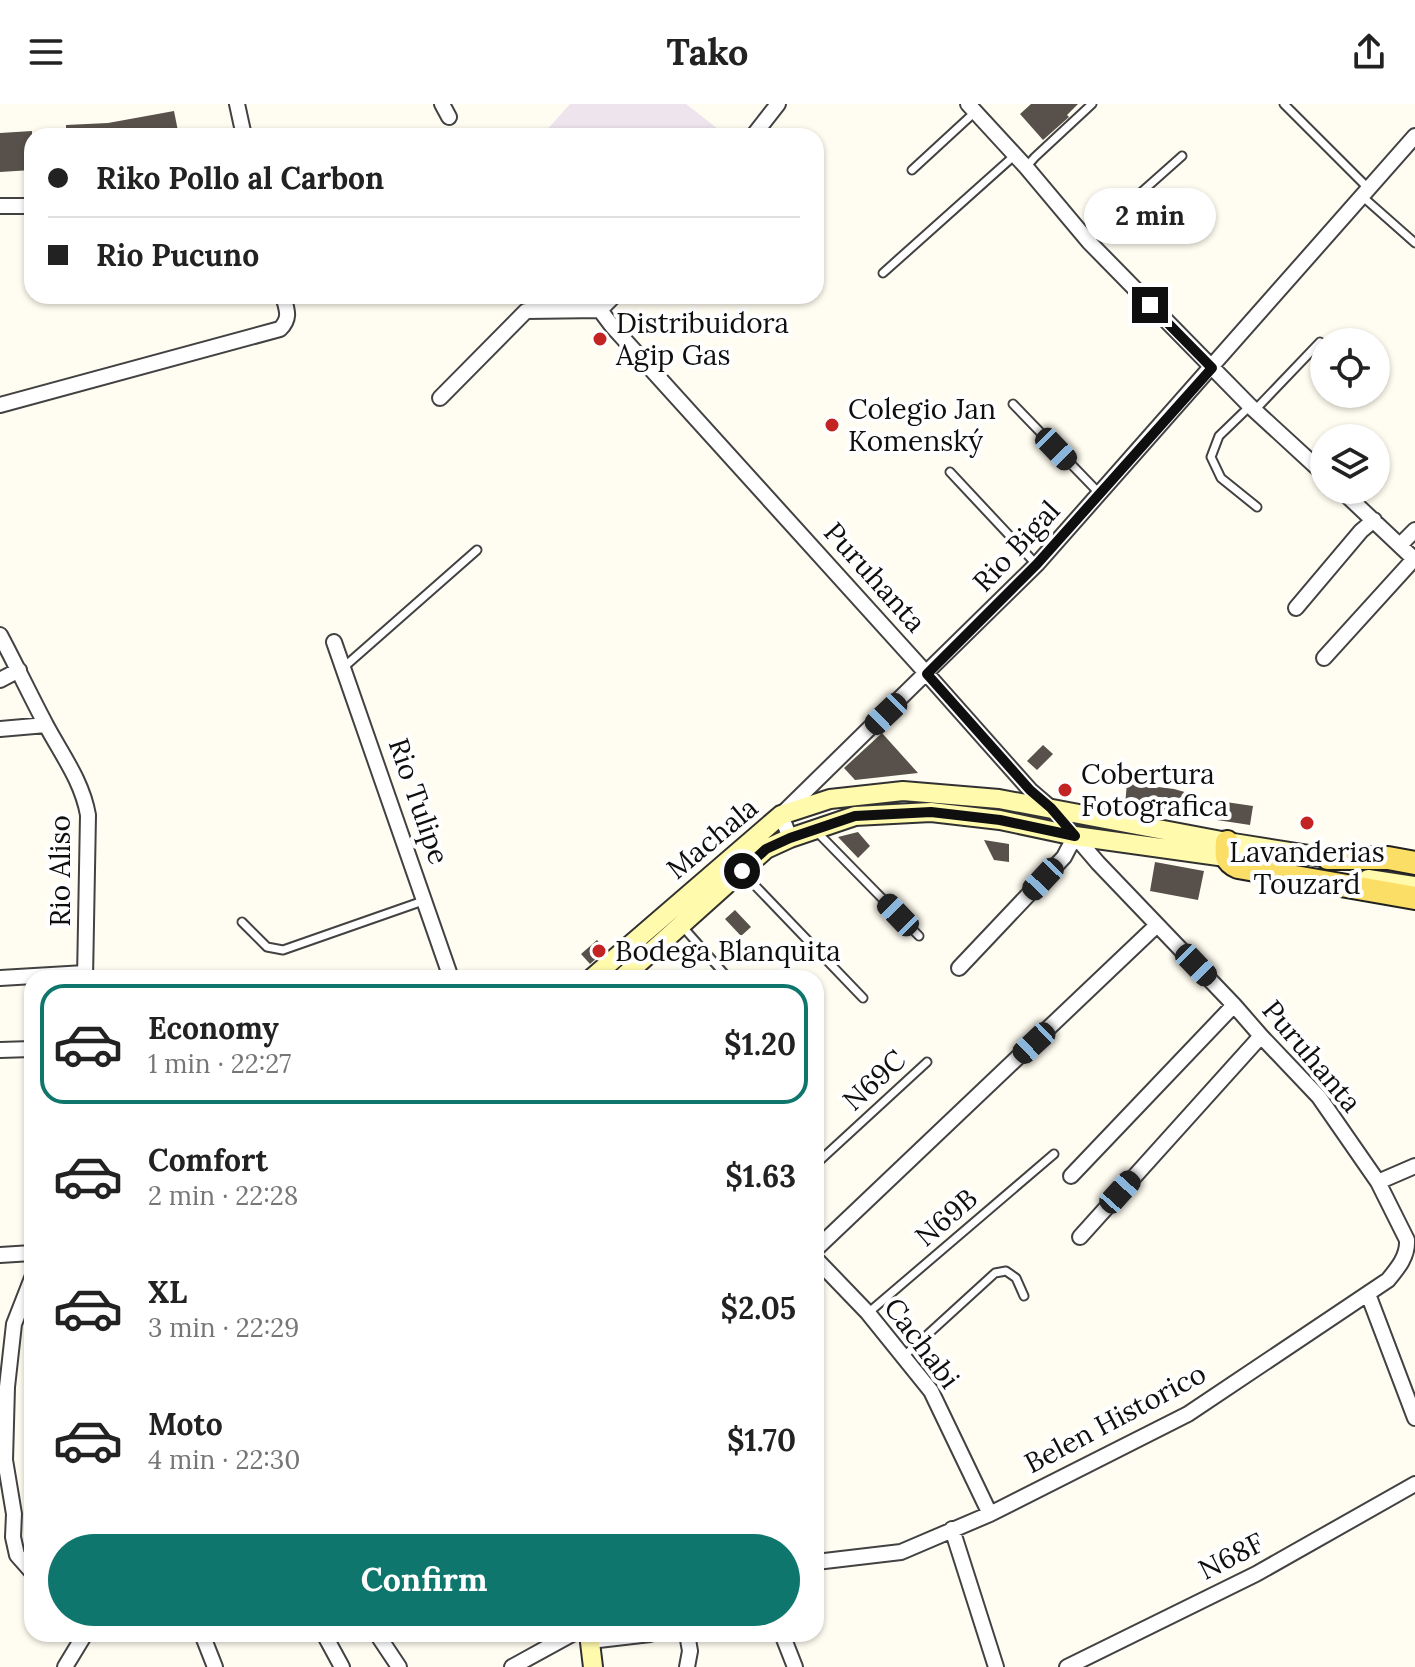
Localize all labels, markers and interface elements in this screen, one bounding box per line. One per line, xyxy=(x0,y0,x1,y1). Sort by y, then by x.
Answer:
text: Tako xyxy=(667,29,748,75)
icon: menu xyxy=(24,30,68,74)
icon: share xyxy=(1347,30,1391,74)
text: Riko Pollo al Carbon xyxy=(96,159,384,197)
callout: 2 min xyxy=(1084,189,1216,245)
text: 2 min xyxy=(1115,199,1185,232)
text: Rio Pucuno xyxy=(96,236,259,274)
route end xyxy=(1132,287,1168,323)
place label: Distribuidora Agip Gas xyxy=(615,305,789,373)
map controls xyxy=(1310,328,1390,504)
button: locate xyxy=(1310,328,1390,408)
marker: Distribuidora Agip Gas xyxy=(591,330,609,348)
place label: Colegio Jan Komenský xyxy=(848,391,996,459)
marker: Colegio Jan Komenský xyxy=(823,416,841,434)
car xyxy=(1031,423,1081,475)
button: layers xyxy=(1310,424,1390,504)
street label: Rio Bigal xyxy=(965,493,1067,599)
street label: Puruhanta xyxy=(816,515,934,639)
car xyxy=(860,689,912,739)
street label: Rio Tulipe xyxy=(381,733,457,869)
place label: Cobertura Fotografica xyxy=(1081,756,1228,824)
marker: Cobertura Fotografica xyxy=(1056,781,1074,799)
street label: Machala xyxy=(659,789,765,887)
marker: Lavanderias Touzard xyxy=(1298,814,1316,832)
street label: Rio Aliso xyxy=(42,815,78,927)
place label: Lavanderias Touzard xyxy=(1229,834,1385,902)
route start xyxy=(724,853,760,889)
car xyxy=(1018,853,1068,905)
car xyxy=(873,889,923,941)
place label: Bodega Blanquita xyxy=(615,933,841,969)
car xyxy=(1171,939,1221,991)
marker: Bodega Blanquita xyxy=(590,942,608,960)
street label: Puruhanta xyxy=(1255,992,1369,1120)
icon: car xyxy=(52,1008,124,1080)
text: Economy xyxy=(148,1009,279,1047)
car xyxy=(1008,1018,1060,1068)
text: $1.20 xyxy=(724,1025,796,1063)
street label: N69C xyxy=(835,1042,913,1118)
text: 1 min · 22:27 xyxy=(148,1047,291,1080)
icon: car xyxy=(52,1140,124,1212)
text: Comfort xyxy=(148,1141,268,1179)
text: $1.63 xyxy=(725,1157,796,1195)
car xyxy=(1095,1166,1145,1218)
text: 2 min · 22:28 xyxy=(148,1179,298,1212)
street label: N69B xyxy=(907,1180,985,1254)
icon: car xyxy=(52,1272,124,1344)
text: XL xyxy=(148,1273,187,1311)
text: $2.05 xyxy=(721,1289,796,1327)
street label: Cachabi xyxy=(876,1291,968,1395)
text: 3 min · 22:29 xyxy=(148,1311,299,1344)
street label: Belen Historico xyxy=(1018,1355,1212,1481)
icon: car xyxy=(52,1404,124,1476)
text: Moto xyxy=(148,1405,223,1443)
text: $1.70 xyxy=(727,1421,796,1459)
text: 4 min · 22:30 xyxy=(148,1443,301,1476)
street label: N68F xyxy=(1192,1524,1270,1588)
button: Confirm xyxy=(48,1534,800,1626)

